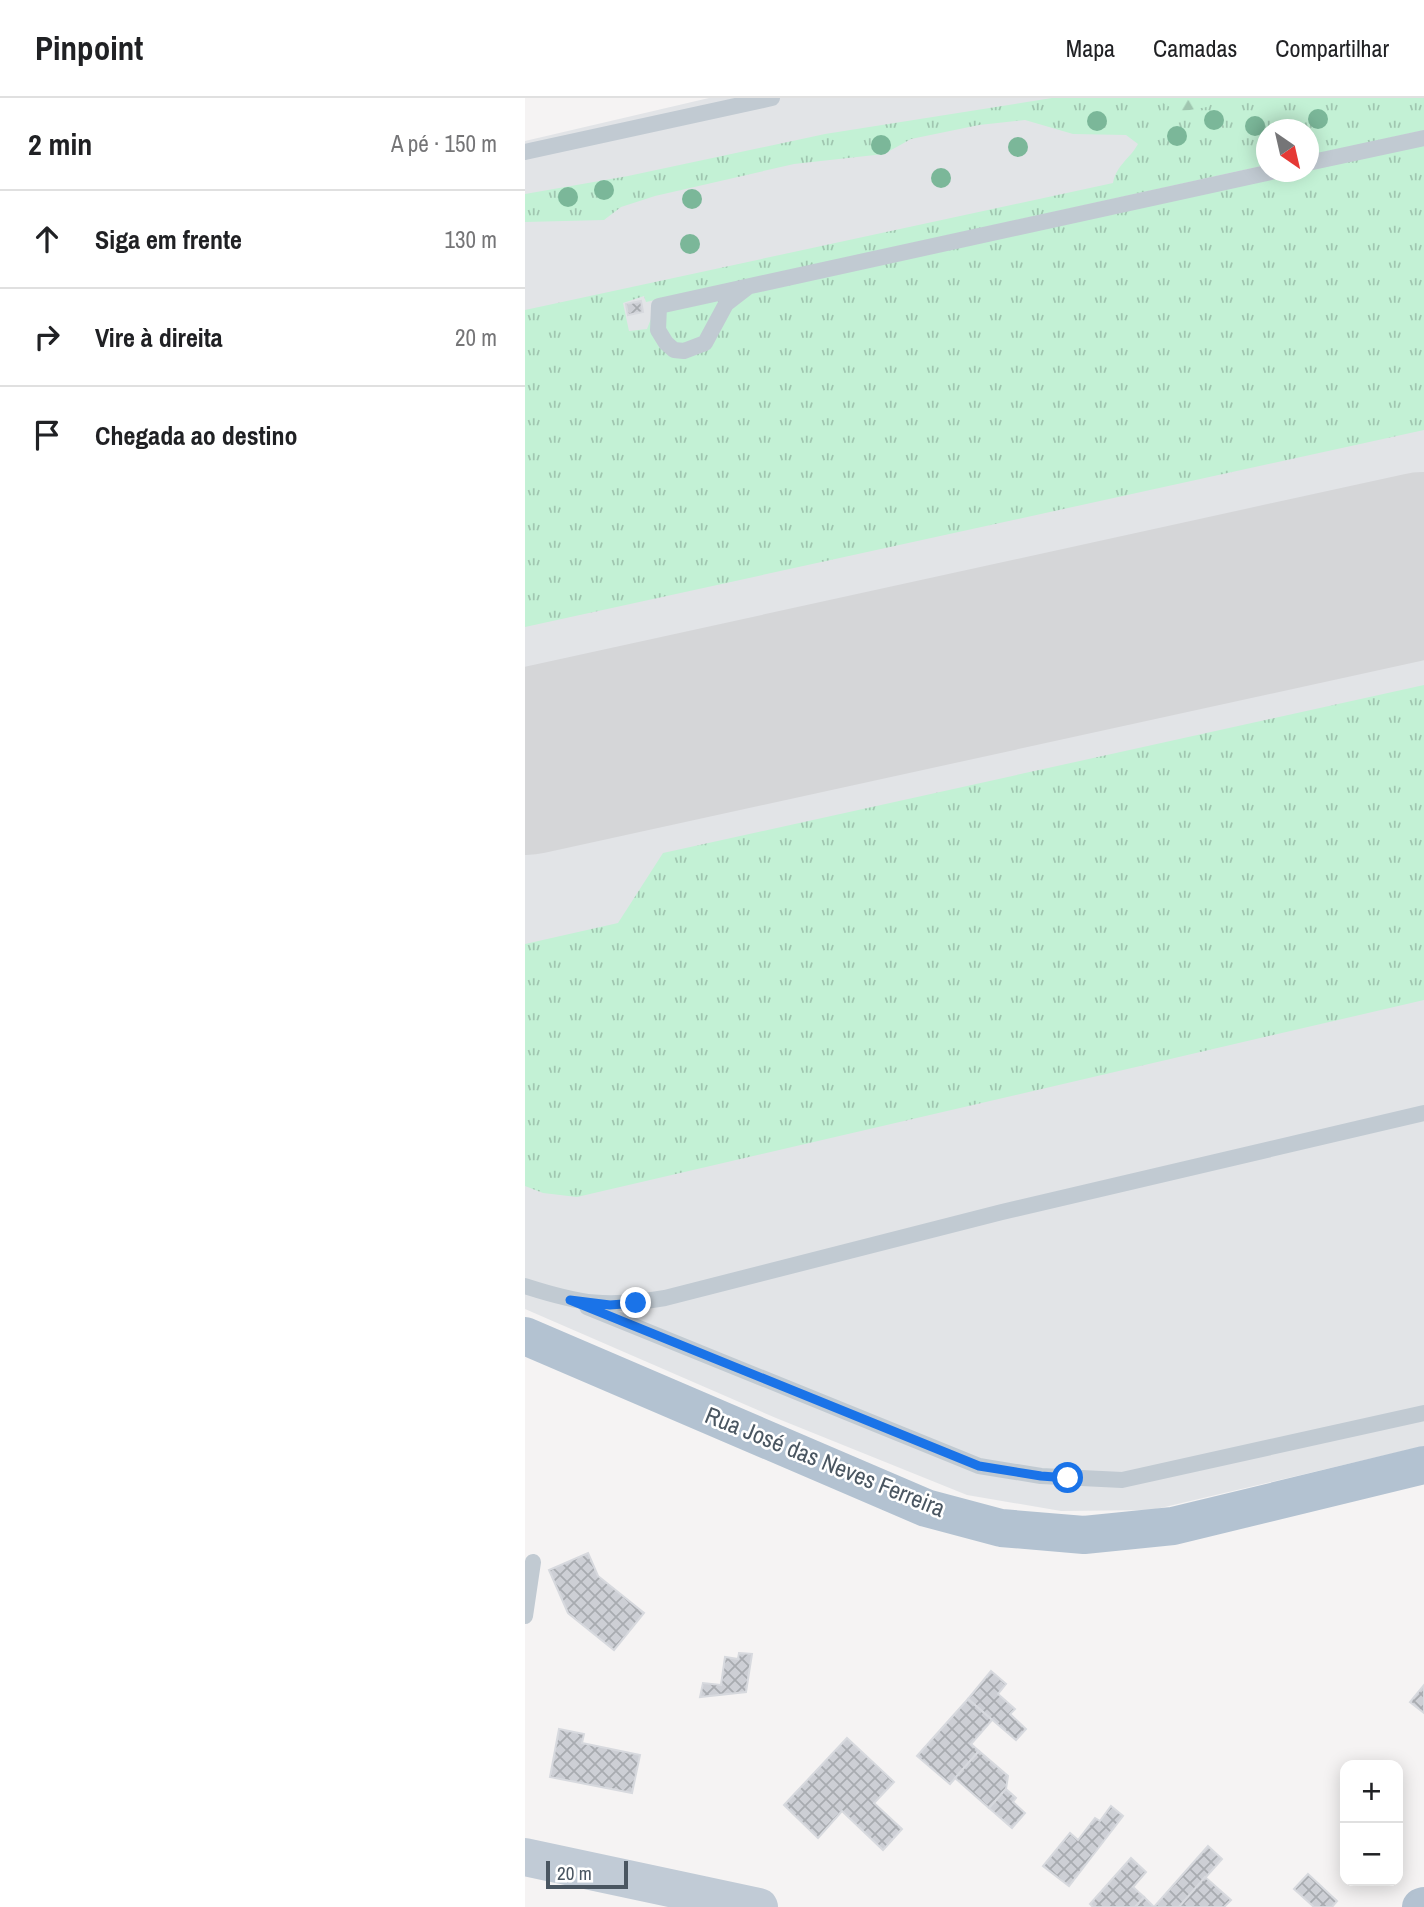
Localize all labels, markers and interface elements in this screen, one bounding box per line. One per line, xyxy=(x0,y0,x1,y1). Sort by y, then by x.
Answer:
text: Pinpoint xyxy=(35,26,143,70)
text: Mapa xyxy=(1066,32,1115,64)
text: Camadas xyxy=(1153,32,1237,64)
text: Compartilhar xyxy=(1275,32,1389,64)
north arrow xyxy=(1256,119,1319,182)
text: 2 min xyxy=(28,124,92,164)
text: A pé · 150 m xyxy=(391,128,497,159)
icon: ahead xyxy=(28,220,66,258)
text: Siga em frente xyxy=(95,222,242,257)
text: 130 m xyxy=(445,224,497,255)
icon: right xyxy=(28,318,66,356)
text: Vire à direita xyxy=(95,320,223,355)
text: 20 m xyxy=(455,322,497,353)
icon: arrive xyxy=(28,416,66,454)
text: Chegada ao destino xyxy=(95,418,298,453)
route end xyxy=(620,1287,651,1318)
street label: Rua José das Neves Ferreira xyxy=(701,1398,950,1524)
route start xyxy=(1052,1462,1083,1493)
map controls xyxy=(1340,1760,1403,1886)
button: + xyxy=(1340,1760,1403,1823)
button: − xyxy=(1340,1823,1403,1886)
scale bar xyxy=(546,1858,628,1890)
text: 20 m xyxy=(557,1860,592,1886)

